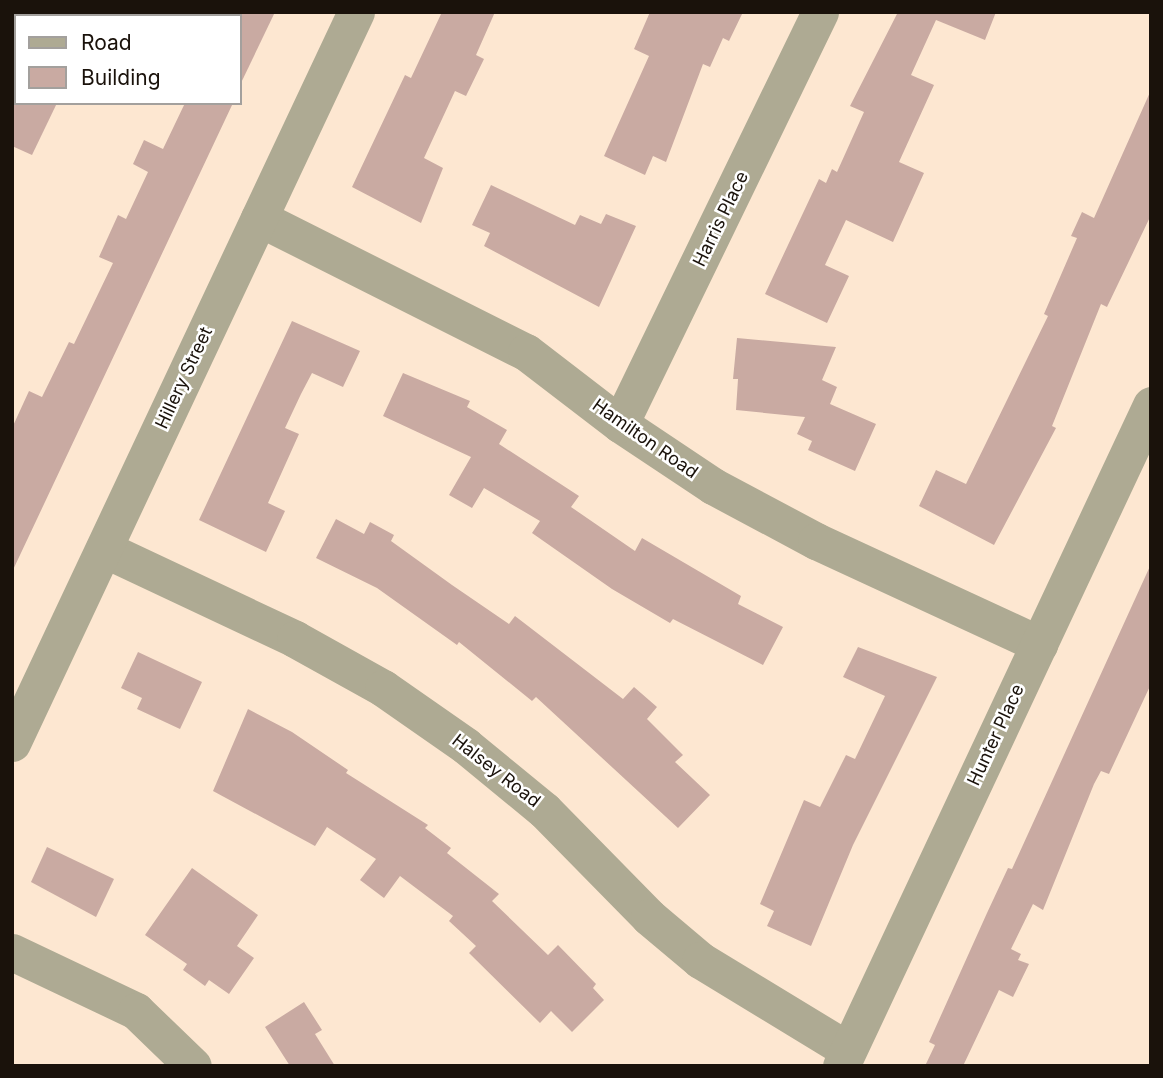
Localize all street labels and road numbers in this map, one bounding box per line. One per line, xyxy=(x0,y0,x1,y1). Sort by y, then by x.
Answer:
street label: Harris Place xyxy=(689,168,753,270)
street label: Hillery Street xyxy=(151,324,217,432)
street label: Hamilton Road xyxy=(588,395,702,483)
street label: Hunter Place xyxy=(963,681,1029,789)
street label: Halsey Road xyxy=(448,730,544,812)

